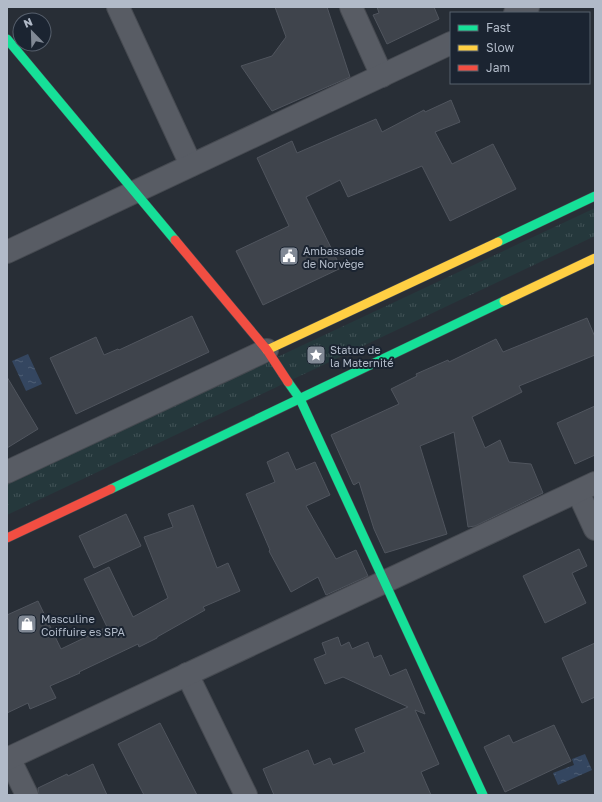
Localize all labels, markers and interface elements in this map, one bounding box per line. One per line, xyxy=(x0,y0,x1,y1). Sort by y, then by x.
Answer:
north arrow xyxy=(12,12,52,52)
legend xyxy=(450,12,590,84)
text: N xyxy=(22,15,34,30)
text: Fast xyxy=(486,20,511,35)
text: Slow xyxy=(486,40,514,55)
text: Jam xyxy=(486,60,510,75)
place label: Ambassade de Norvège xyxy=(303,244,364,270)
public building icon: Ambassade de Norvège xyxy=(278,245,300,267)
place label: Statue de la Maternité xyxy=(330,343,394,369)
place icon: Statue de la Maternité xyxy=(305,344,327,366)
place label: Masculine Coiffuire es SPA xyxy=(41,612,125,638)
shop icon: Masculine Coiffuire es SPA xyxy=(16,613,38,635)

